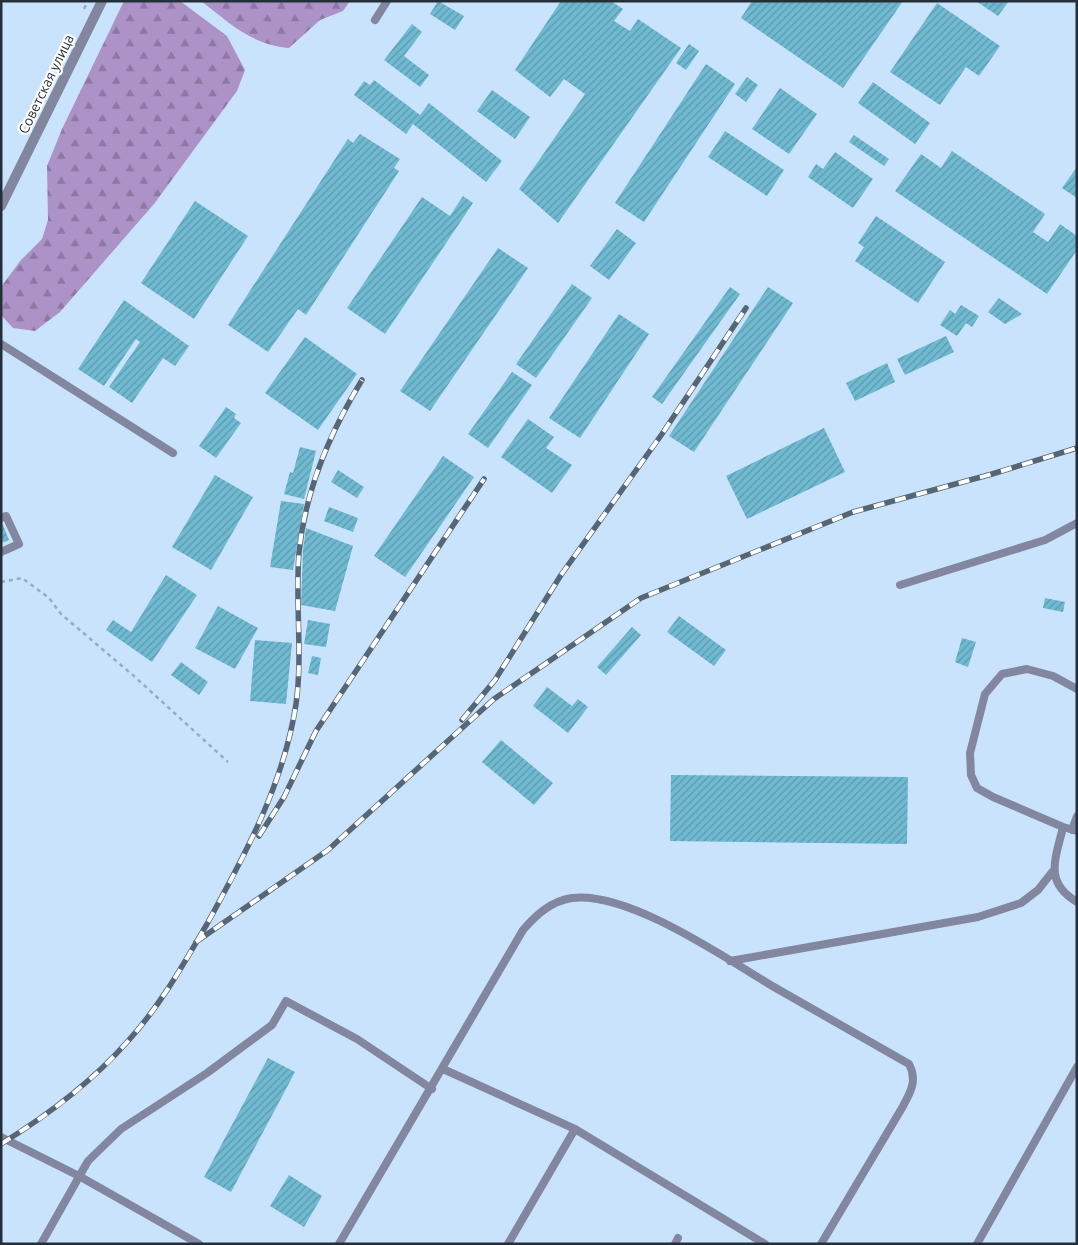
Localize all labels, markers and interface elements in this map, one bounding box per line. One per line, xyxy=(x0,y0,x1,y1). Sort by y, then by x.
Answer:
street label: Советская улица xyxy=(15,32,77,136)

